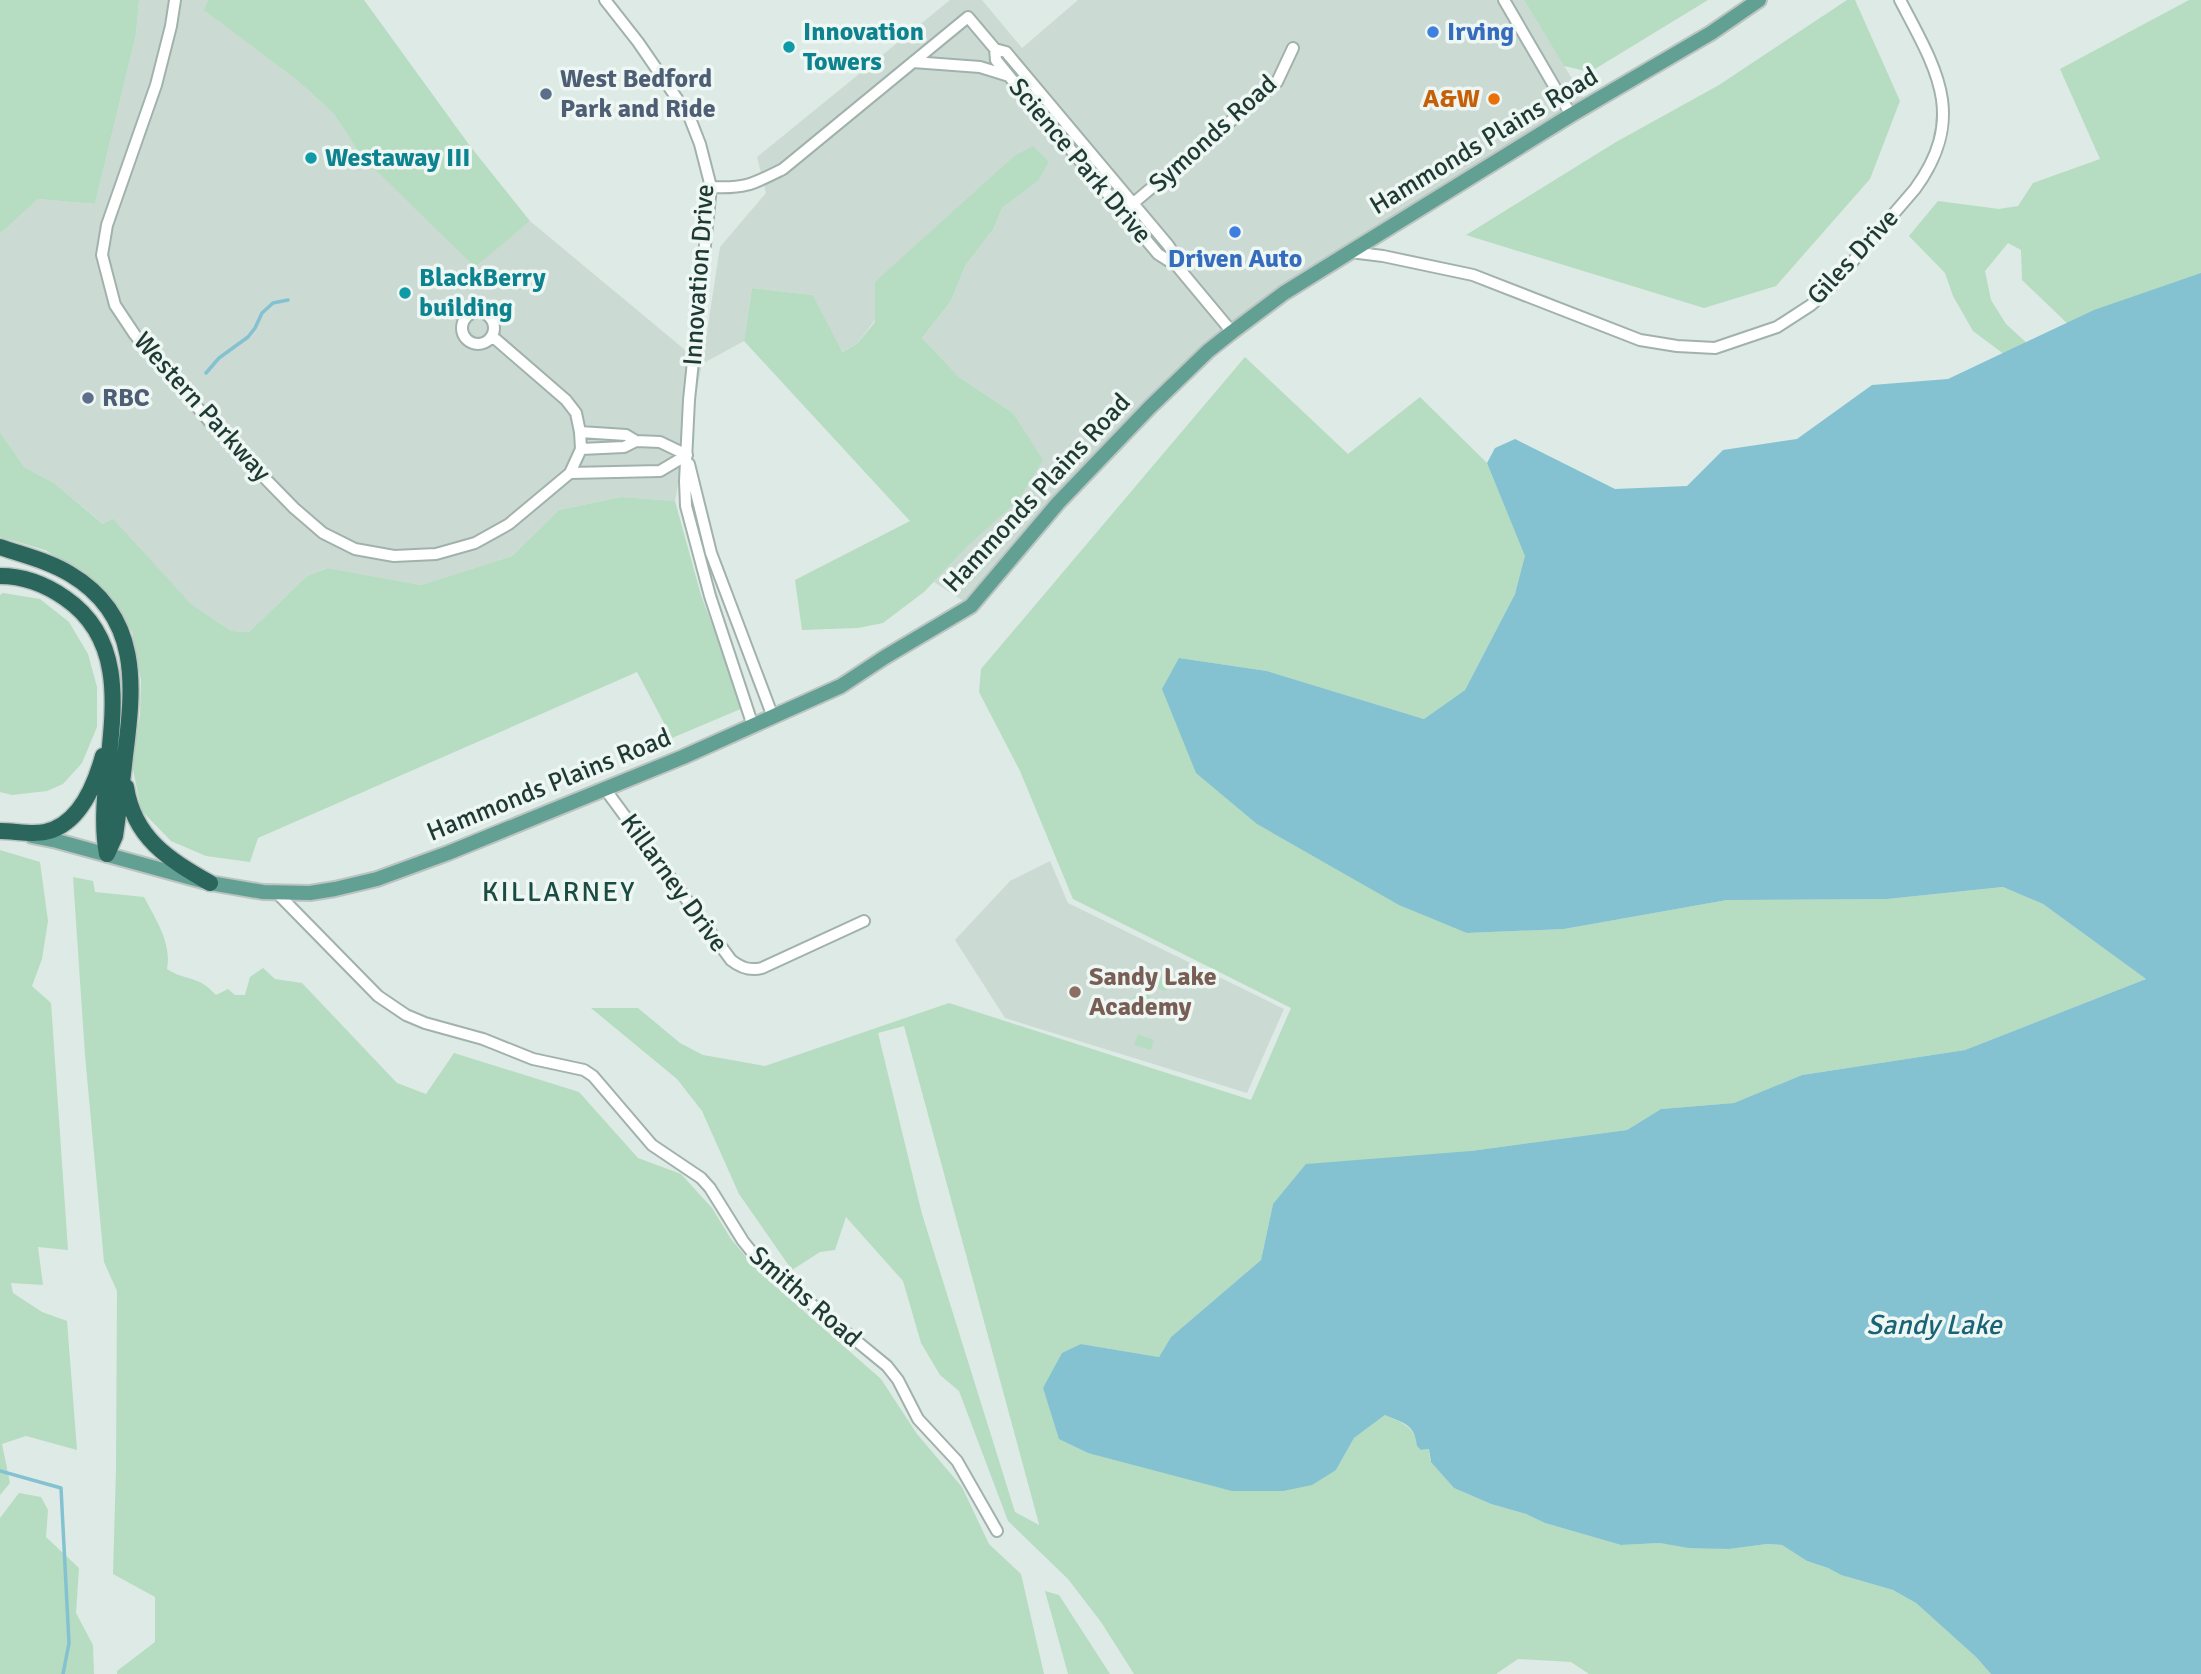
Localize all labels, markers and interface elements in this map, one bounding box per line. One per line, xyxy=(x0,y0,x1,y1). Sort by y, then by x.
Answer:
place label: Innovation Towers xyxy=(803,16,924,78)
place label: Irving xyxy=(1447,16,1514,48)
marker: Irving xyxy=(1425,24,1441,40)
marker: Innovation Towers xyxy=(781,39,797,55)
street label: Hammonds Plains Road xyxy=(1364,60,1604,222)
place label: West Bedford Park and Ride xyxy=(560,63,716,125)
street label: Symonds Road xyxy=(1142,68,1284,200)
street label: Science Park Drive xyxy=(1002,72,1158,250)
place label: A&W xyxy=(1423,83,1480,115)
marker: West Bedford Park and Ride xyxy=(538,86,554,102)
marker: A&W xyxy=(1486,91,1502,107)
place label: Westaway III xyxy=(325,142,471,174)
marker: Westaway III xyxy=(303,150,319,166)
street label: Innovation Drive xyxy=(677,183,721,367)
street label: Giles Drive xyxy=(1801,202,1905,312)
marker: Driven Auto xyxy=(1227,224,1243,240)
place label: Driven Auto xyxy=(1168,243,1302,275)
place label: BlackBerry building xyxy=(419,262,546,324)
marker: BlackBerry building xyxy=(397,285,413,301)
street label: Western Parkway xyxy=(126,326,278,488)
place label: RBC xyxy=(102,382,150,414)
street label: Hammonds Plains Road xyxy=(937,387,1137,599)
marker: RBC xyxy=(80,390,96,406)
street label: Hammonds Plains Road xyxy=(422,721,676,849)
street label: Killarney Drive xyxy=(613,808,735,958)
district label: KILLARNEY xyxy=(482,875,636,909)
place label: Sandy Lake Academy xyxy=(1089,961,1217,1023)
marker: Sandy Lake Academy xyxy=(1067,984,1083,1000)
street label: Smiths Road xyxy=(742,1240,868,1354)
water label: Sandy Lake xyxy=(1866,1308,2004,1342)

